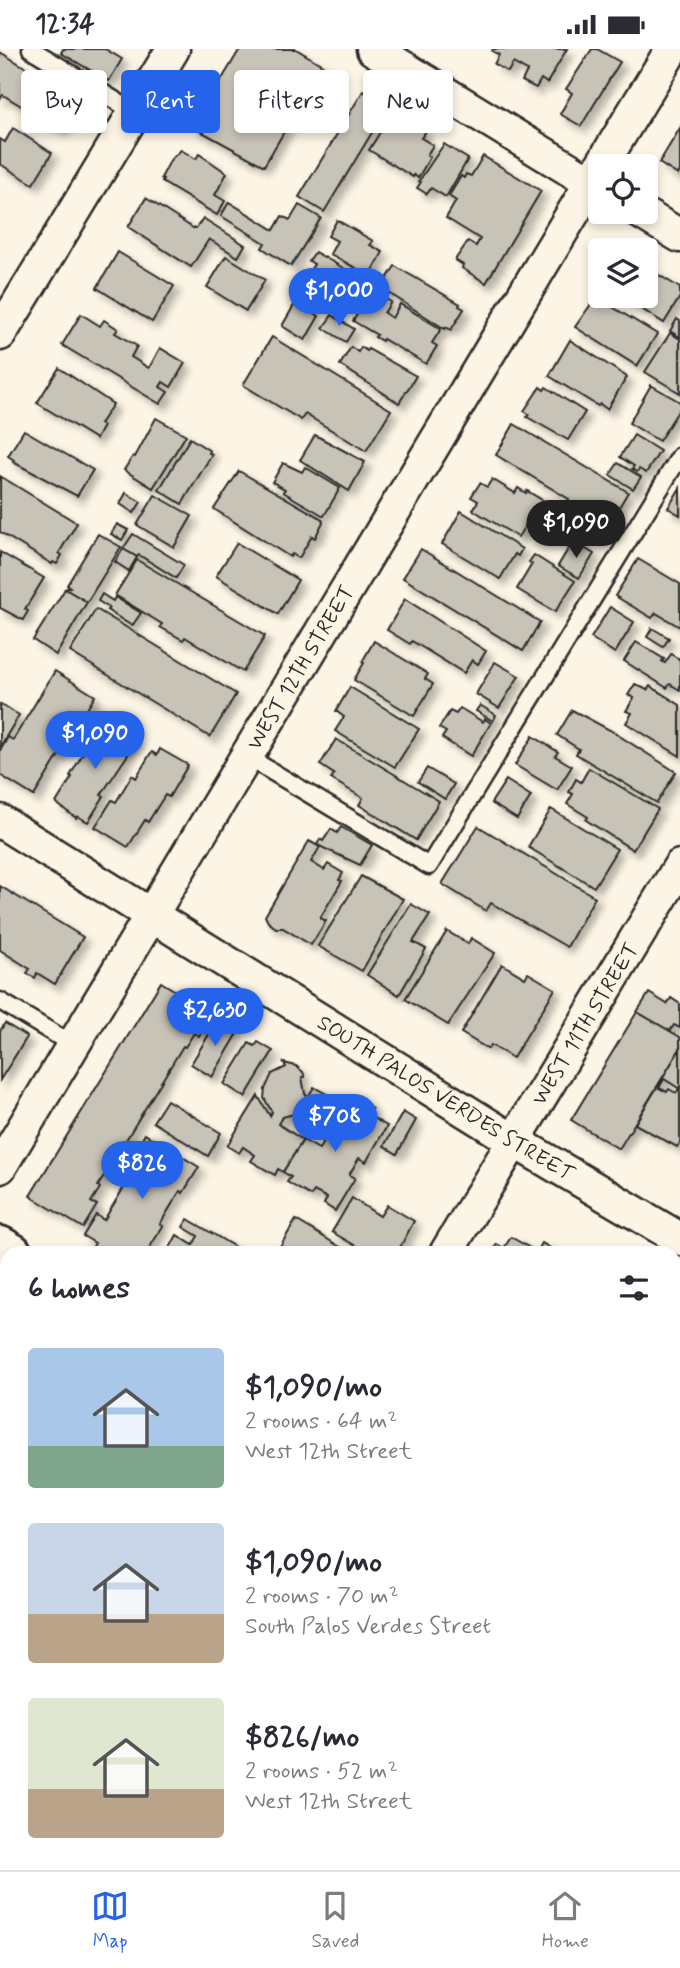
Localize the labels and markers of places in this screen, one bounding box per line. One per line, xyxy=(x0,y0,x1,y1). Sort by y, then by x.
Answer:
pin: $1,000 xyxy=(282,268,396,328)
pin: $1,090 xyxy=(519,501,633,560)
pin: $1,090 xyxy=(38,711,152,771)
pin: $2,630 xyxy=(158,989,272,1048)
pin: $708 xyxy=(294,1095,376,1154)
pin: $826 xyxy=(101,1141,183,1201)

